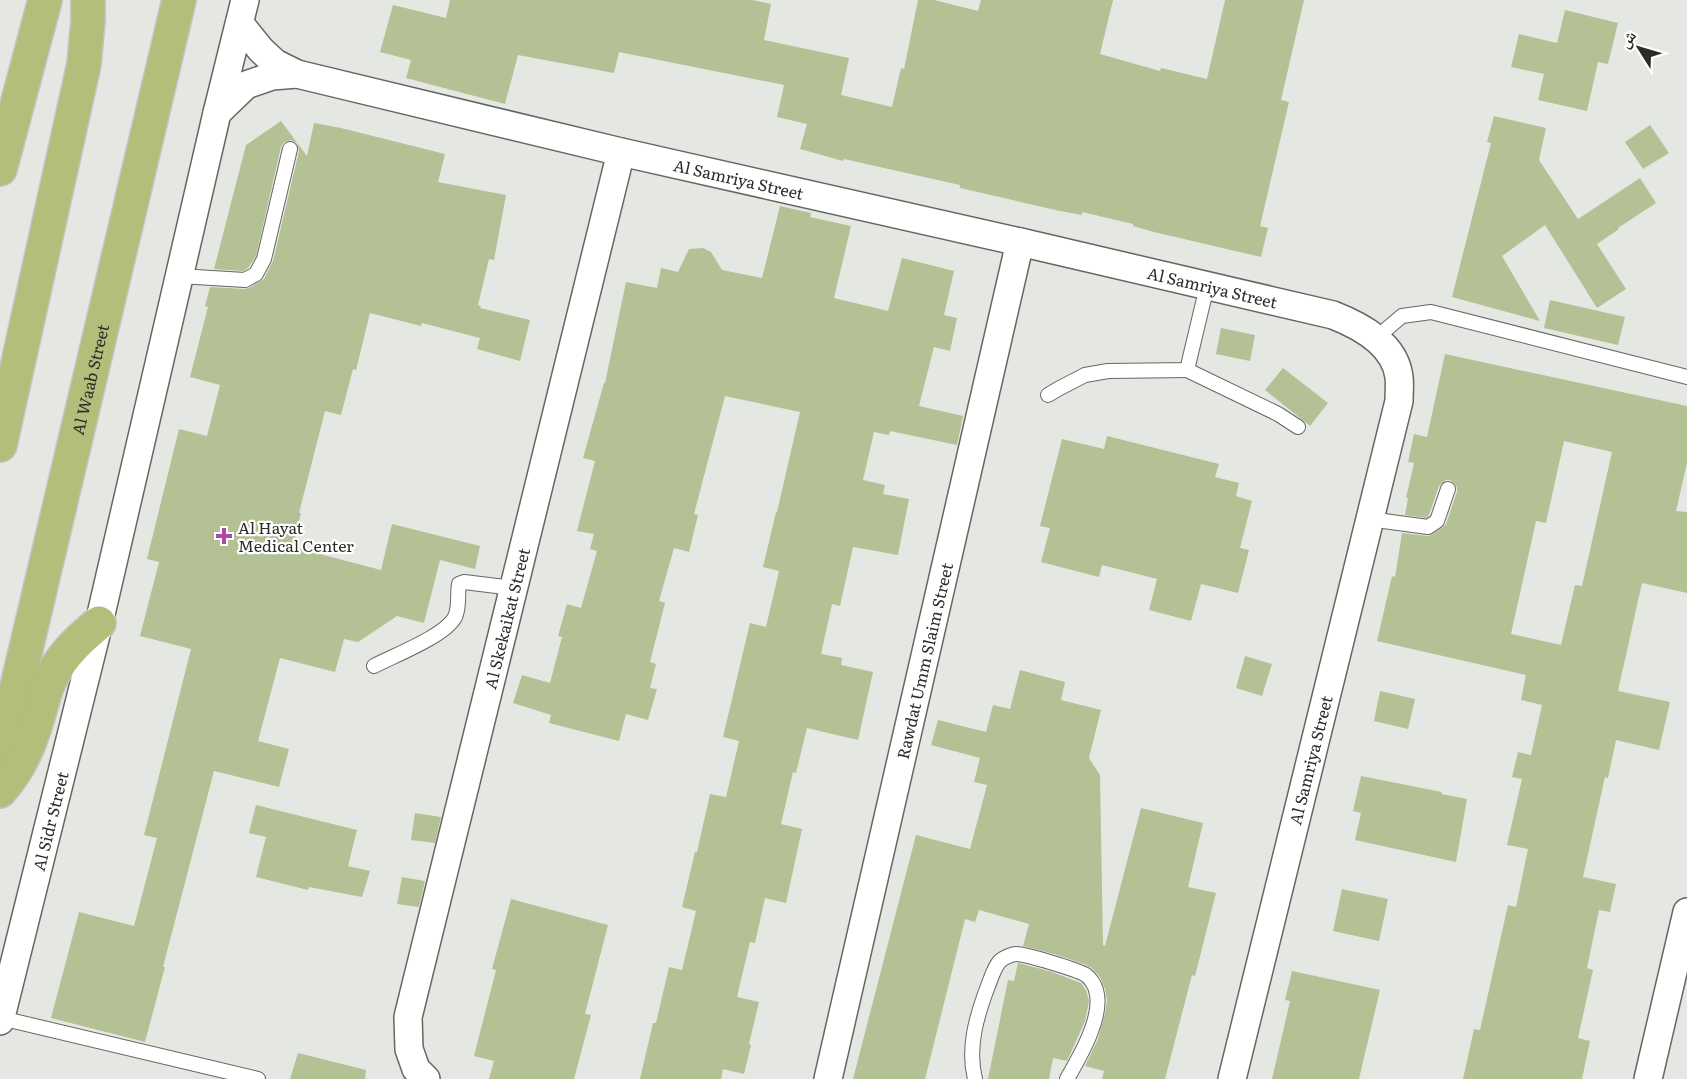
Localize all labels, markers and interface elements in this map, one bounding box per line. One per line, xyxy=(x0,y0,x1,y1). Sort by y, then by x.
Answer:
north arrow xyxy=(1609,18,1669,78)
text: ش xyxy=(1612,24,1641,52)
street label: Al Samriya Street xyxy=(671,152,807,205)
street label: Al Samriya Street xyxy=(1145,260,1280,314)
street label: Al Waab Street xyxy=(65,321,114,437)
place label: Al Hayat Medical Center xyxy=(238,515,354,557)
marker: Al Hayat Medical Center xyxy=(215,527,233,545)
street label: Al Skekaikat Street xyxy=(477,545,535,691)
street label: Rawdat Umm Slaim Street xyxy=(890,560,958,761)
street label: Al Samriya Street xyxy=(1282,692,1338,827)
street label: Al Sidr Street xyxy=(26,768,74,873)

